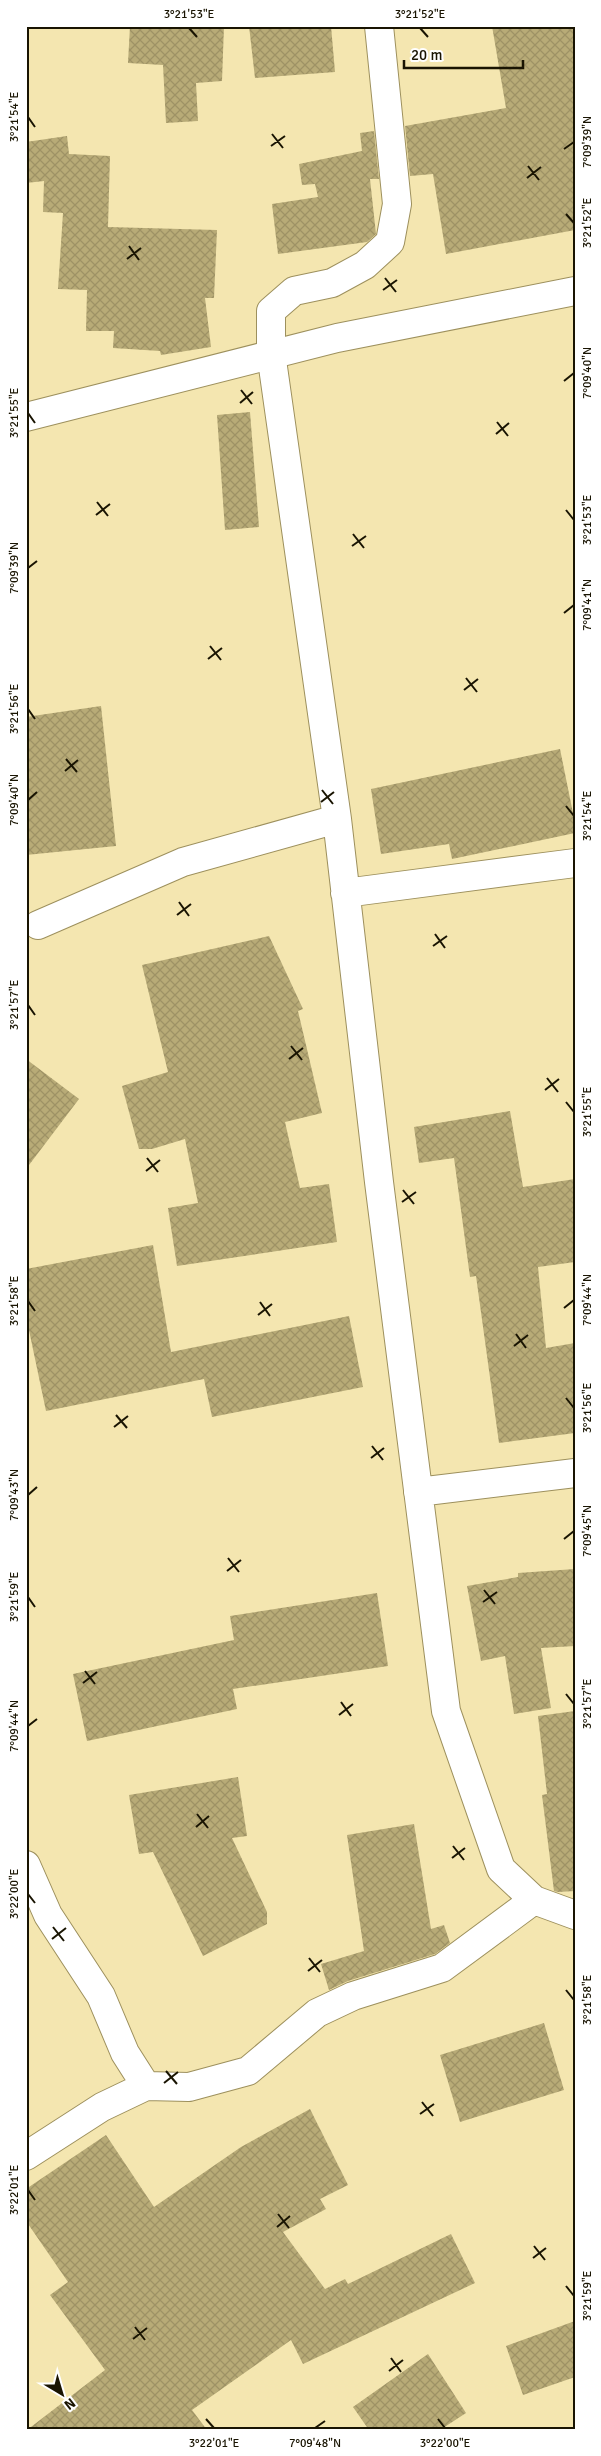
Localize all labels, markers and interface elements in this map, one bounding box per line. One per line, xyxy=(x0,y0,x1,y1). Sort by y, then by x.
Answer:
text: 3°21'53"E xyxy=(164,7,215,22)
text: 3°21'52"E xyxy=(395,7,446,22)
scale bar xyxy=(404,38,522,70)
text: 20 m xyxy=(411,46,442,64)
text: 3°21'54"E xyxy=(7,91,22,142)
text: 7°09'39"N xyxy=(580,116,595,168)
text: 3°21'52"E xyxy=(580,197,595,248)
text: 7°09'40"N xyxy=(580,347,595,399)
text: 3°21'55"E xyxy=(7,387,22,438)
text: 3°21'53"E xyxy=(580,494,595,545)
text: 7°09'39"N xyxy=(7,542,22,594)
text: 7°09'41"N xyxy=(580,579,595,631)
text: 3°21'56"E xyxy=(7,683,22,734)
text: 7°09'40"N xyxy=(7,774,22,826)
text: 3°21'54"E xyxy=(580,790,595,841)
text: 3°21'57"E xyxy=(7,979,22,1030)
text: 3°21'55"E xyxy=(580,1086,595,1137)
text: 7°09'44"N xyxy=(580,1274,595,1326)
text: 3°21'58"E xyxy=(7,1275,22,1326)
text: 3°21'56"E xyxy=(580,1382,595,1433)
text: 7°09'43"N xyxy=(7,1469,22,1521)
text: 7°09'45"N xyxy=(580,1505,595,1557)
text: 3°21'59"E xyxy=(7,1571,22,1622)
text: 3°21'57"E xyxy=(580,1678,595,1729)
text: 7°09'44"N xyxy=(7,1700,22,1752)
text: 3°22'00"E xyxy=(7,1868,22,1919)
text: 3°21'58"E xyxy=(580,1974,595,2025)
text: 3°22'01"E xyxy=(7,2164,22,2215)
text: 3°21'59"E xyxy=(580,2270,595,2321)
north arrow xyxy=(38,2368,88,2418)
text: N xyxy=(61,2394,79,2414)
text: 3°22'01"E xyxy=(189,2436,240,2451)
text: 7°09'48"N xyxy=(289,2436,341,2451)
text: 3°22'00"E xyxy=(420,2436,471,2451)

